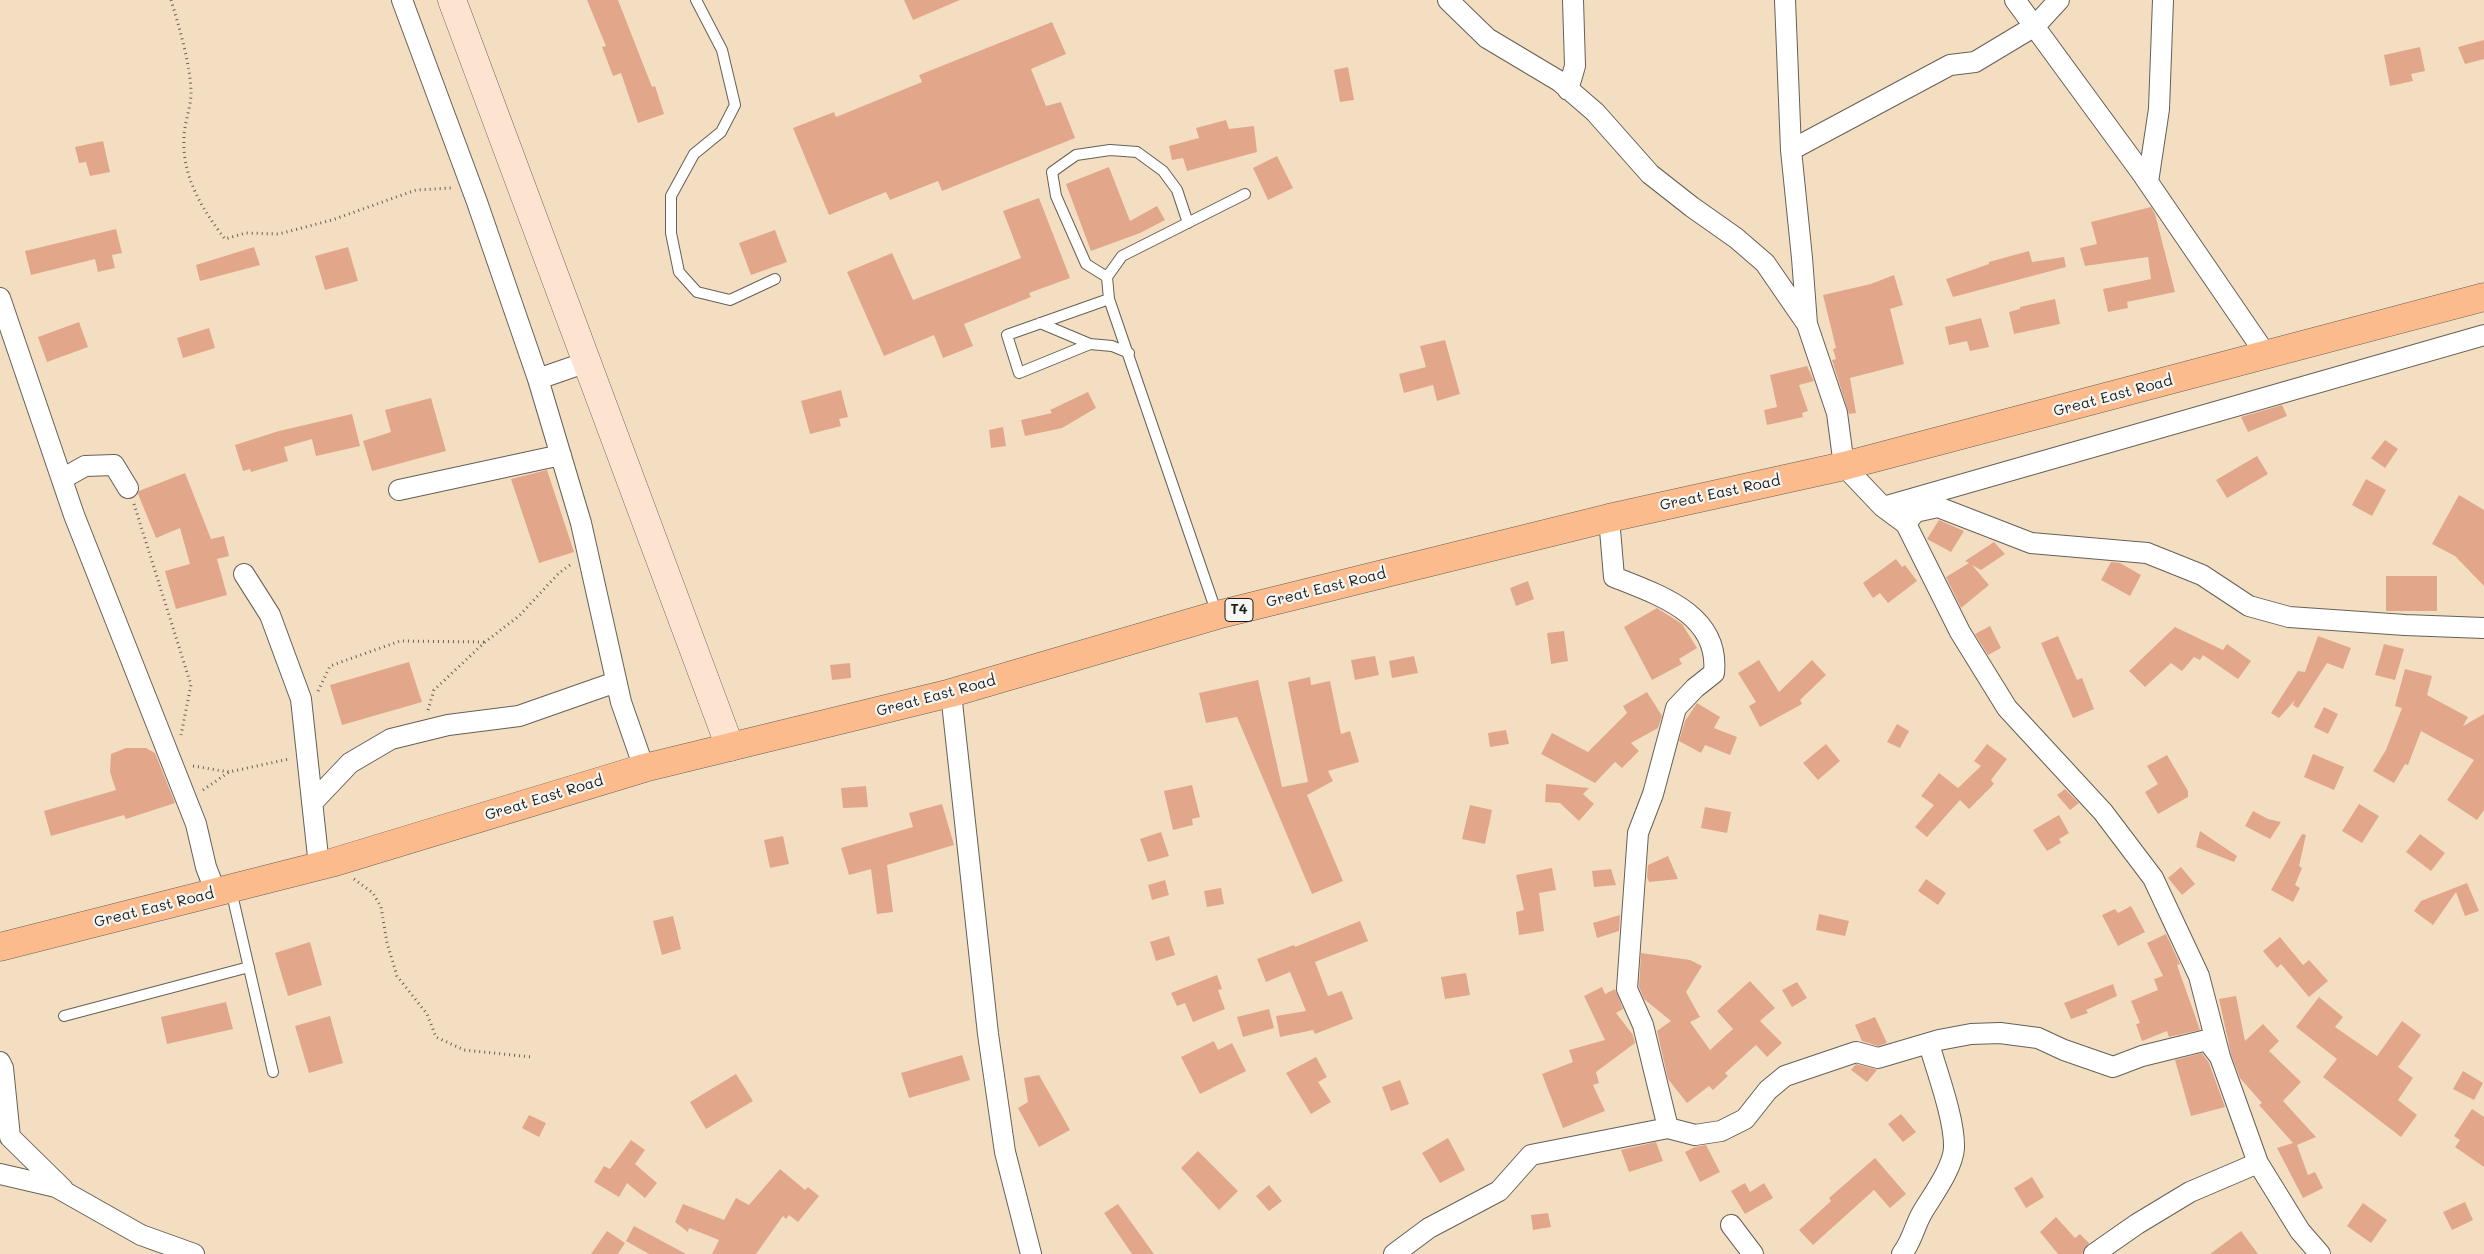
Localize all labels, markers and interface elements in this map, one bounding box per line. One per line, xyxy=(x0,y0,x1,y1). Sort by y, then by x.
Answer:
street label: Great East Road xyxy=(2051,371,2175,421)
street label: Great East Road xyxy=(1658,471,1782,515)
street label: Great East Road xyxy=(1264,564,1388,612)
road number: T4 xyxy=(1225,598,1253,622)
street label: Great East Road xyxy=(874,671,998,721)
street label: Great East Road xyxy=(483,771,605,825)
street label: Great East Road xyxy=(92,884,216,932)

